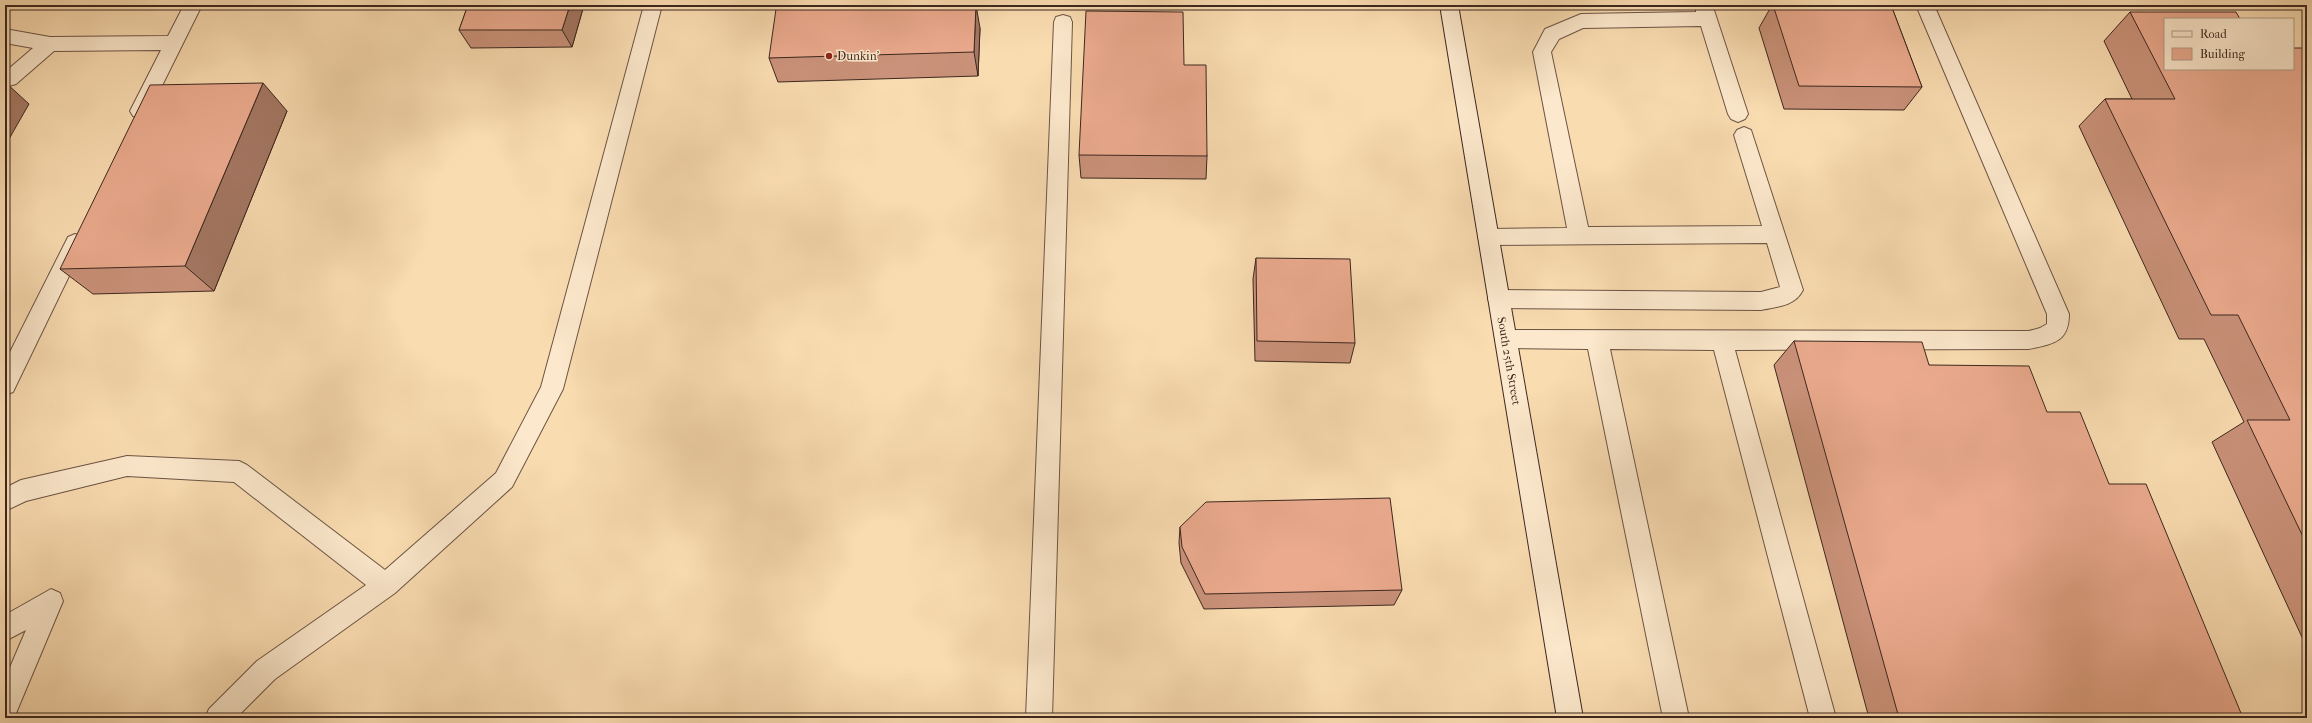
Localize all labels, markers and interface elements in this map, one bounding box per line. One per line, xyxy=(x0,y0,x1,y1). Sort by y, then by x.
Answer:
legend xyxy=(2164,18,2294,70)
text: Road xyxy=(2200,27,2227,41)
text: Building xyxy=(2200,47,2245,61)
place label: Dunkin' xyxy=(837,49,880,63)
marker: Dunkin' xyxy=(824,51,834,61)
street label: South 25th Street xyxy=(1494,316,1524,407)

